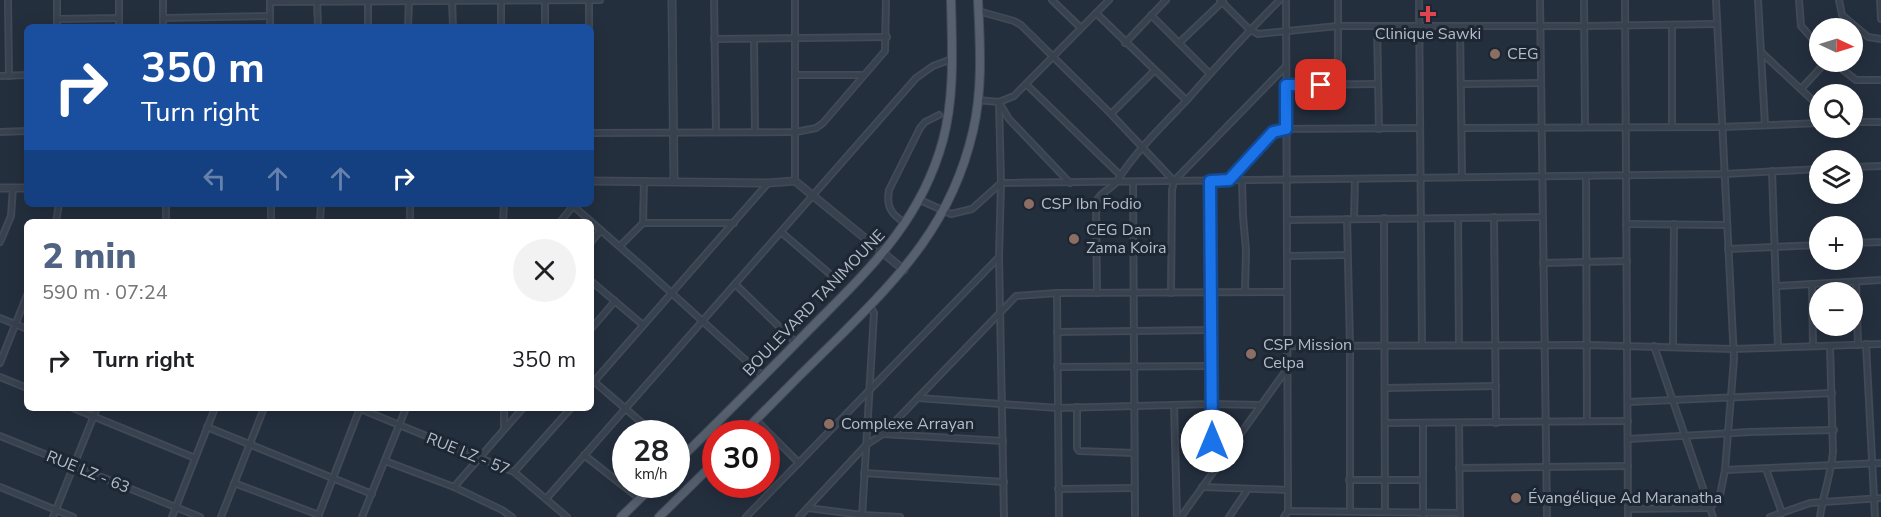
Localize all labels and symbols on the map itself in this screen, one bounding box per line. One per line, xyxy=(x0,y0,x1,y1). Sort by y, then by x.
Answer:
marker: Clinique Sawki xyxy=(1419,5,1437,23)
north arrow xyxy=(1809,18,1863,72)
place label: Clinique Sawki xyxy=(1375,23,1481,45)
place label: CEG xyxy=(1507,43,1539,65)
marker: CEG xyxy=(1488,47,1502,61)
pin xyxy=(1295,59,1346,110)
place label: CSP Ibn Fodio xyxy=(1041,193,1142,215)
marker: CSP Ibn Fodio xyxy=(1022,197,1036,211)
place label: CEG Dan Zama Koira xyxy=(1086,219,1167,259)
street label: BOULEVARD TANIMOUNE xyxy=(738,225,890,381)
marker: CEG Dan Zama Koira xyxy=(1067,232,1081,246)
place label: CSP Mission Celpa xyxy=(1263,334,1352,374)
marker: CSP Mission Celpa xyxy=(1244,347,1258,361)
position arrow xyxy=(1180,409,1244,473)
place label: Complexe Arrayan xyxy=(841,413,974,435)
marker: Complexe Arrayan xyxy=(822,417,836,431)
speed limit sign: 30 xyxy=(702,420,780,498)
street label: RUE LZ - 57 xyxy=(423,427,513,481)
street label: RUE LZ - 63 xyxy=(43,445,133,499)
place label: Évangélique Ad Maranatha xyxy=(1528,487,1722,509)
marker: Évangélique Ad Maranatha xyxy=(1509,491,1523,505)

